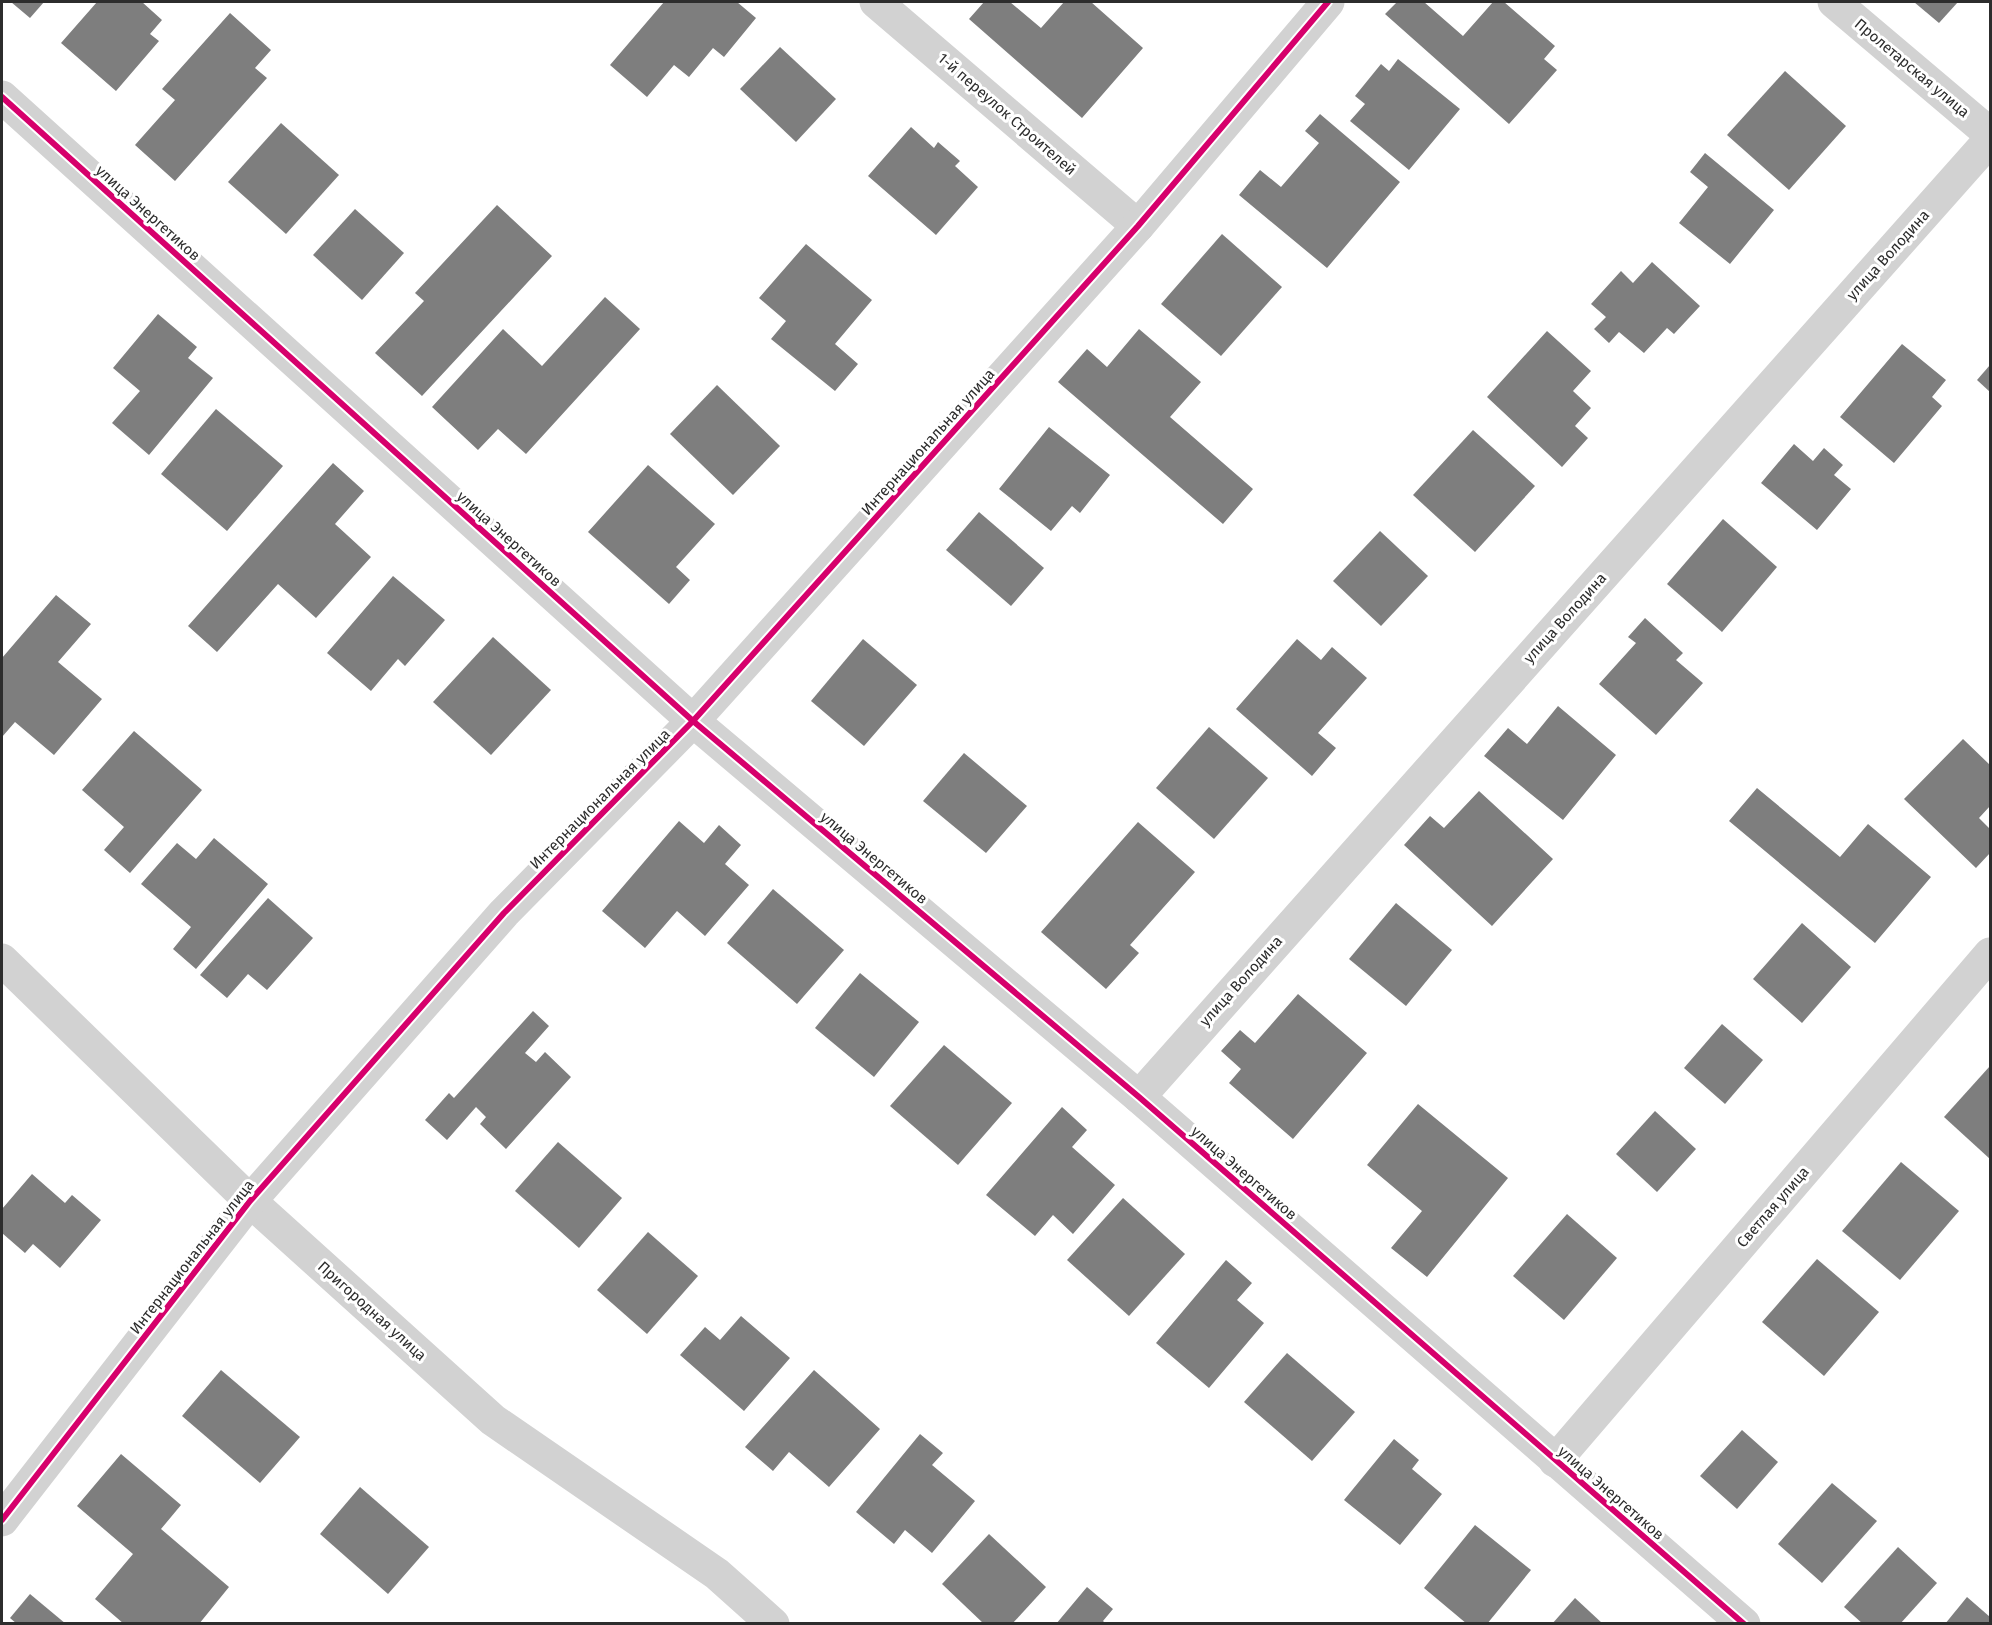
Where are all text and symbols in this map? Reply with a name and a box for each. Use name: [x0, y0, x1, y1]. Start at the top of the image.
street label: Пролетарская улица: [1851, 15, 1973, 121]
street label: 1-й переулок Строителей: [934, 49, 1080, 179]
street label: улица Энергетиков: [92, 161, 204, 265]
street label: улица Володина: [1843, 206, 1933, 304]
street label: Интернациональная улица: [857, 365, 999, 519]
street label: улица Энергетиков: [453, 487, 565, 591]
street label: улица Володина: [1520, 569, 1610, 667]
street label: Интернациональная улица: [526, 725, 674, 873]
street label: улица Энергетиков: [817, 808, 931, 908]
street label: улица Володина: [1196, 932, 1286, 1030]
street label: улица Энергетиков: [1187, 1122, 1301, 1224]
street label: Светлая улица: [1733, 1163, 1813, 1251]
street label: Интернациональная улица: [126, 1176, 258, 1338]
street label: Пригородная улица: [314, 1258, 430, 1364]
street label: улица Энергетиков: [1554, 1442, 1668, 1544]

